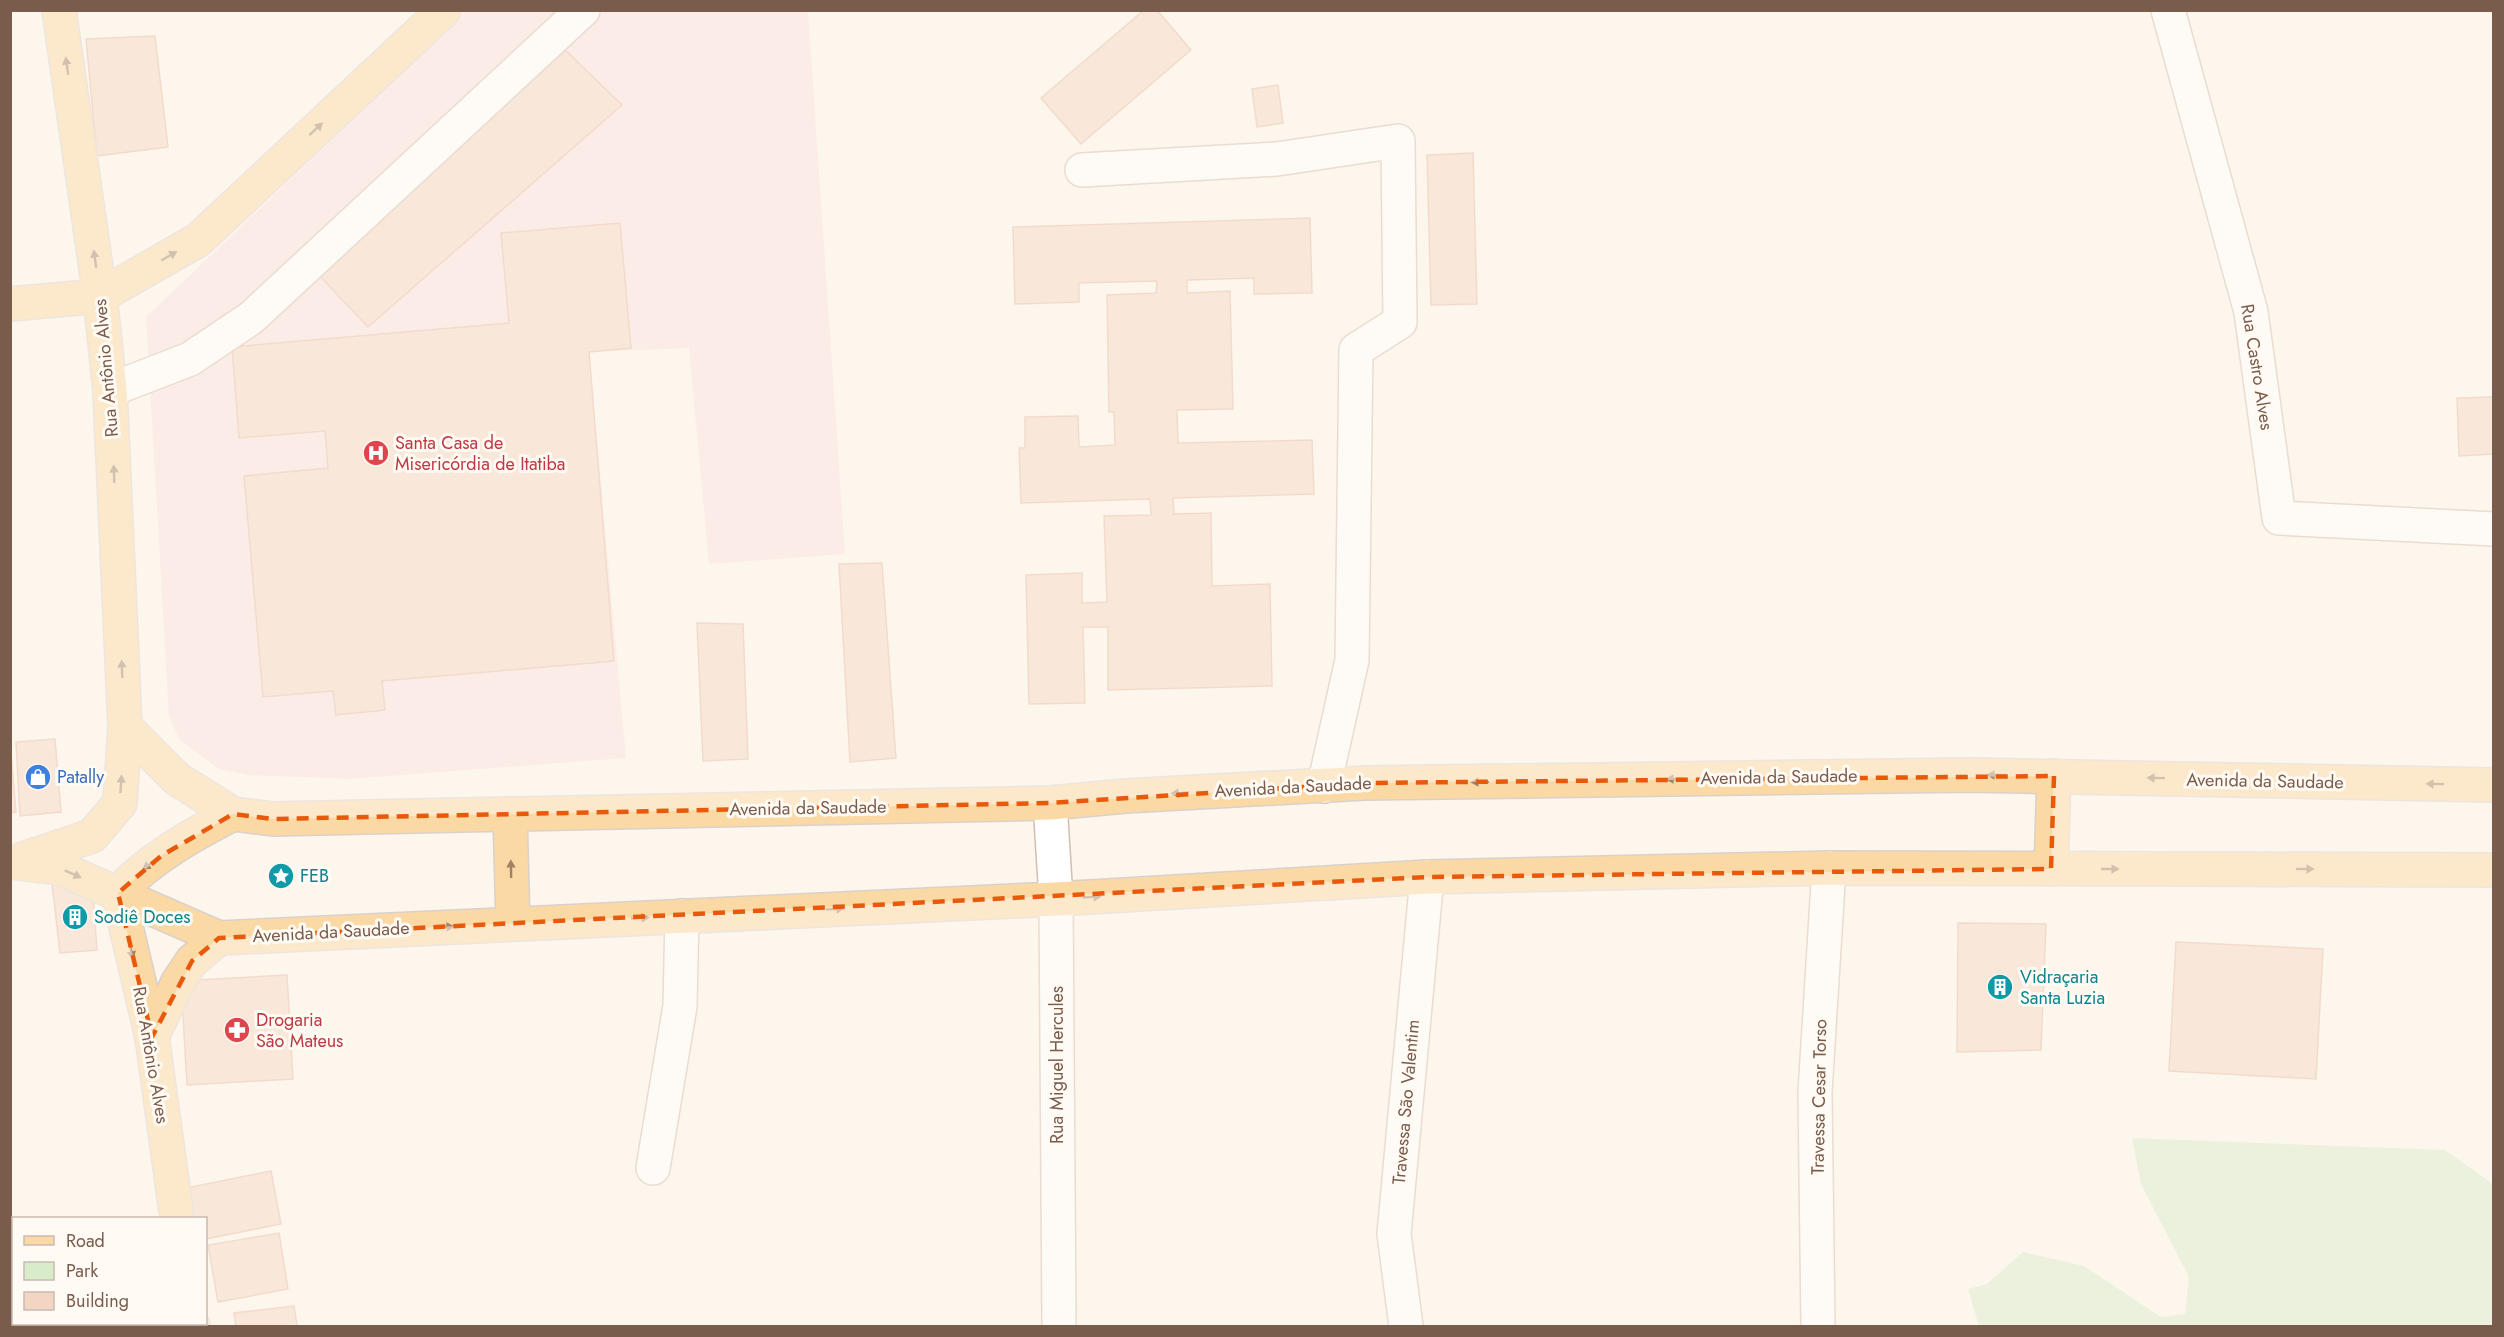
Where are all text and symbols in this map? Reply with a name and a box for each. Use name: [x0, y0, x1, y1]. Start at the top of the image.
one-way arrow: [63, 56, 72, 75]
one-way arrow: [309, 123, 323, 137]
one-way arrow: [91, 249, 100, 268]
one-way arrow: [161, 251, 177, 262]
street label: Rua Antônio Alves: [87, 298, 125, 438]
street label: Rua Castro Alves: [2234, 302, 2280, 432]
place label: Santa Casa de Misericórdia de Itatiba: [395, 430, 565, 477]
hospital icon: Santa Casa de Misericórdia de Itatiba: [361, 438, 391, 468]
one-way arrow: [109, 464, 119, 483]
one-way arrow: [118, 659, 127, 678]
shop icon: Patally: [23, 762, 53, 792]
street label: Avenida da Saudade: [1700, 763, 1858, 791]
place label: Patally: [57, 764, 104, 790]
street label: Avenida da Saudade: [2186, 767, 2344, 795]
street label: Avenida da Saudade: [1214, 770, 1372, 804]
one-way arrow: [1986, 770, 2005, 780]
one-way arrow: [116, 774, 126, 793]
one-way arrow: [1665, 774, 1684, 784]
one-way arrow: [2147, 774, 2166, 783]
one-way arrow: [1470, 777, 1489, 787]
one-way arrow: [2426, 779, 2445, 789]
one-way arrow: [1171, 788, 1190, 797]
street label: Avenida da Saudade: [729, 794, 887, 822]
one-way arrow: [143, 858, 159, 870]
one-way arrow: [507, 859, 516, 878]
place icon: FEB: [266, 861, 296, 891]
place label: FEB: [300, 863, 329, 889]
one-way arrow: [2100, 864, 2119, 874]
one-way arrow: [2295, 864, 2314, 874]
one-way arrow: [64, 869, 81, 878]
one-way arrow: [1083, 892, 1102, 901]
building icon: Sodiê Doces: [60, 902, 90, 932]
place label: Sodiê Doces: [94, 904, 191, 930]
one-way arrow: [825, 904, 844, 914]
one-way arrow: [630, 913, 649, 922]
street label: Avenida da Saudade: [252, 915, 410, 949]
one-way arrow: [436, 922, 455, 931]
one-way arrow: [127, 941, 137, 959]
place label: Vidraçaria Santa Luzia: [2020, 964, 2105, 1011]
building icon: Vidraçaria Santa Luzia: [1985, 972, 2015, 1002]
street label: Rua Antônio Alves: [126, 984, 176, 1126]
street label: Rua Miguel Hercules: [1044, 986, 1070, 1144]
place label: Drogaria São Mateus: [256, 1007, 343, 1054]
pharmacy icon: Drogaria São Mateus: [222, 1015, 252, 1045]
street label: Travessa São Valentim: [1386, 1018, 1426, 1186]
street label: Travessa Cesar Torso: [1805, 1019, 1833, 1175]
legend: [12, 1217, 207, 1325]
text: Road: [66, 1228, 105, 1254]
text: Park: [66, 1258, 98, 1284]
text: Building: [66, 1288, 129, 1314]

